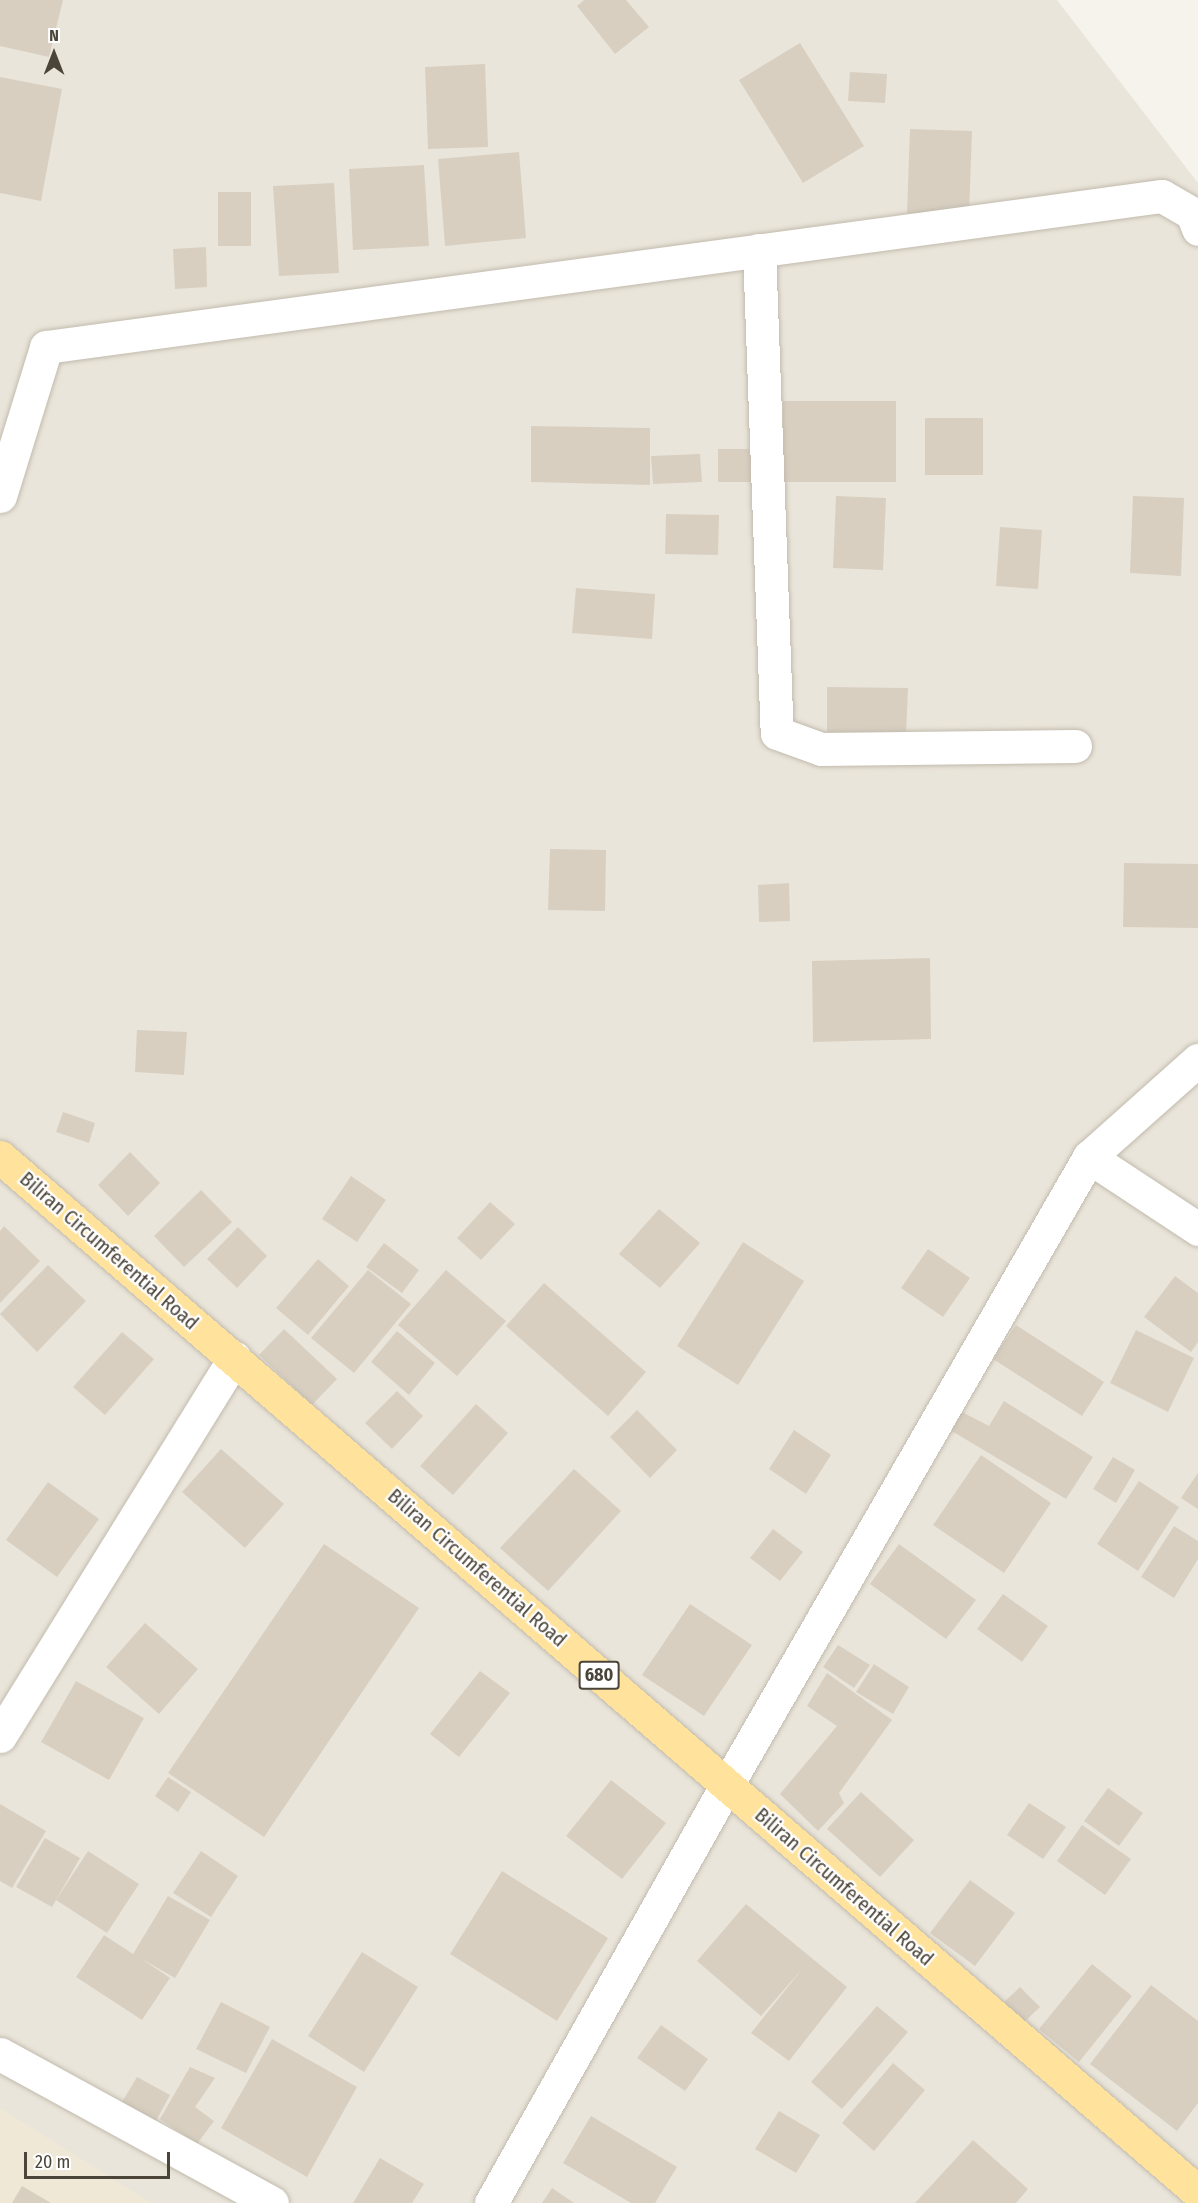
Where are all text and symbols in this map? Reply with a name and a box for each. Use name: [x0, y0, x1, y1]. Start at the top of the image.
north arrow: [24, 24, 84, 84]
text: N: [49, 26, 59, 45]
street label: Biliran Circumferential Road: [15, 1167, 203, 1335]
street label: Biliran Circumferential Road: [383, 1484, 571, 1652]
road number: 680: [578, 1660, 620, 1690]
street label: Biliran Circumferential Road: [750, 1803, 938, 1971]
scale bar: [27, 2140, 172, 2178]
text: 20 m: [35, 2151, 70, 2173]

